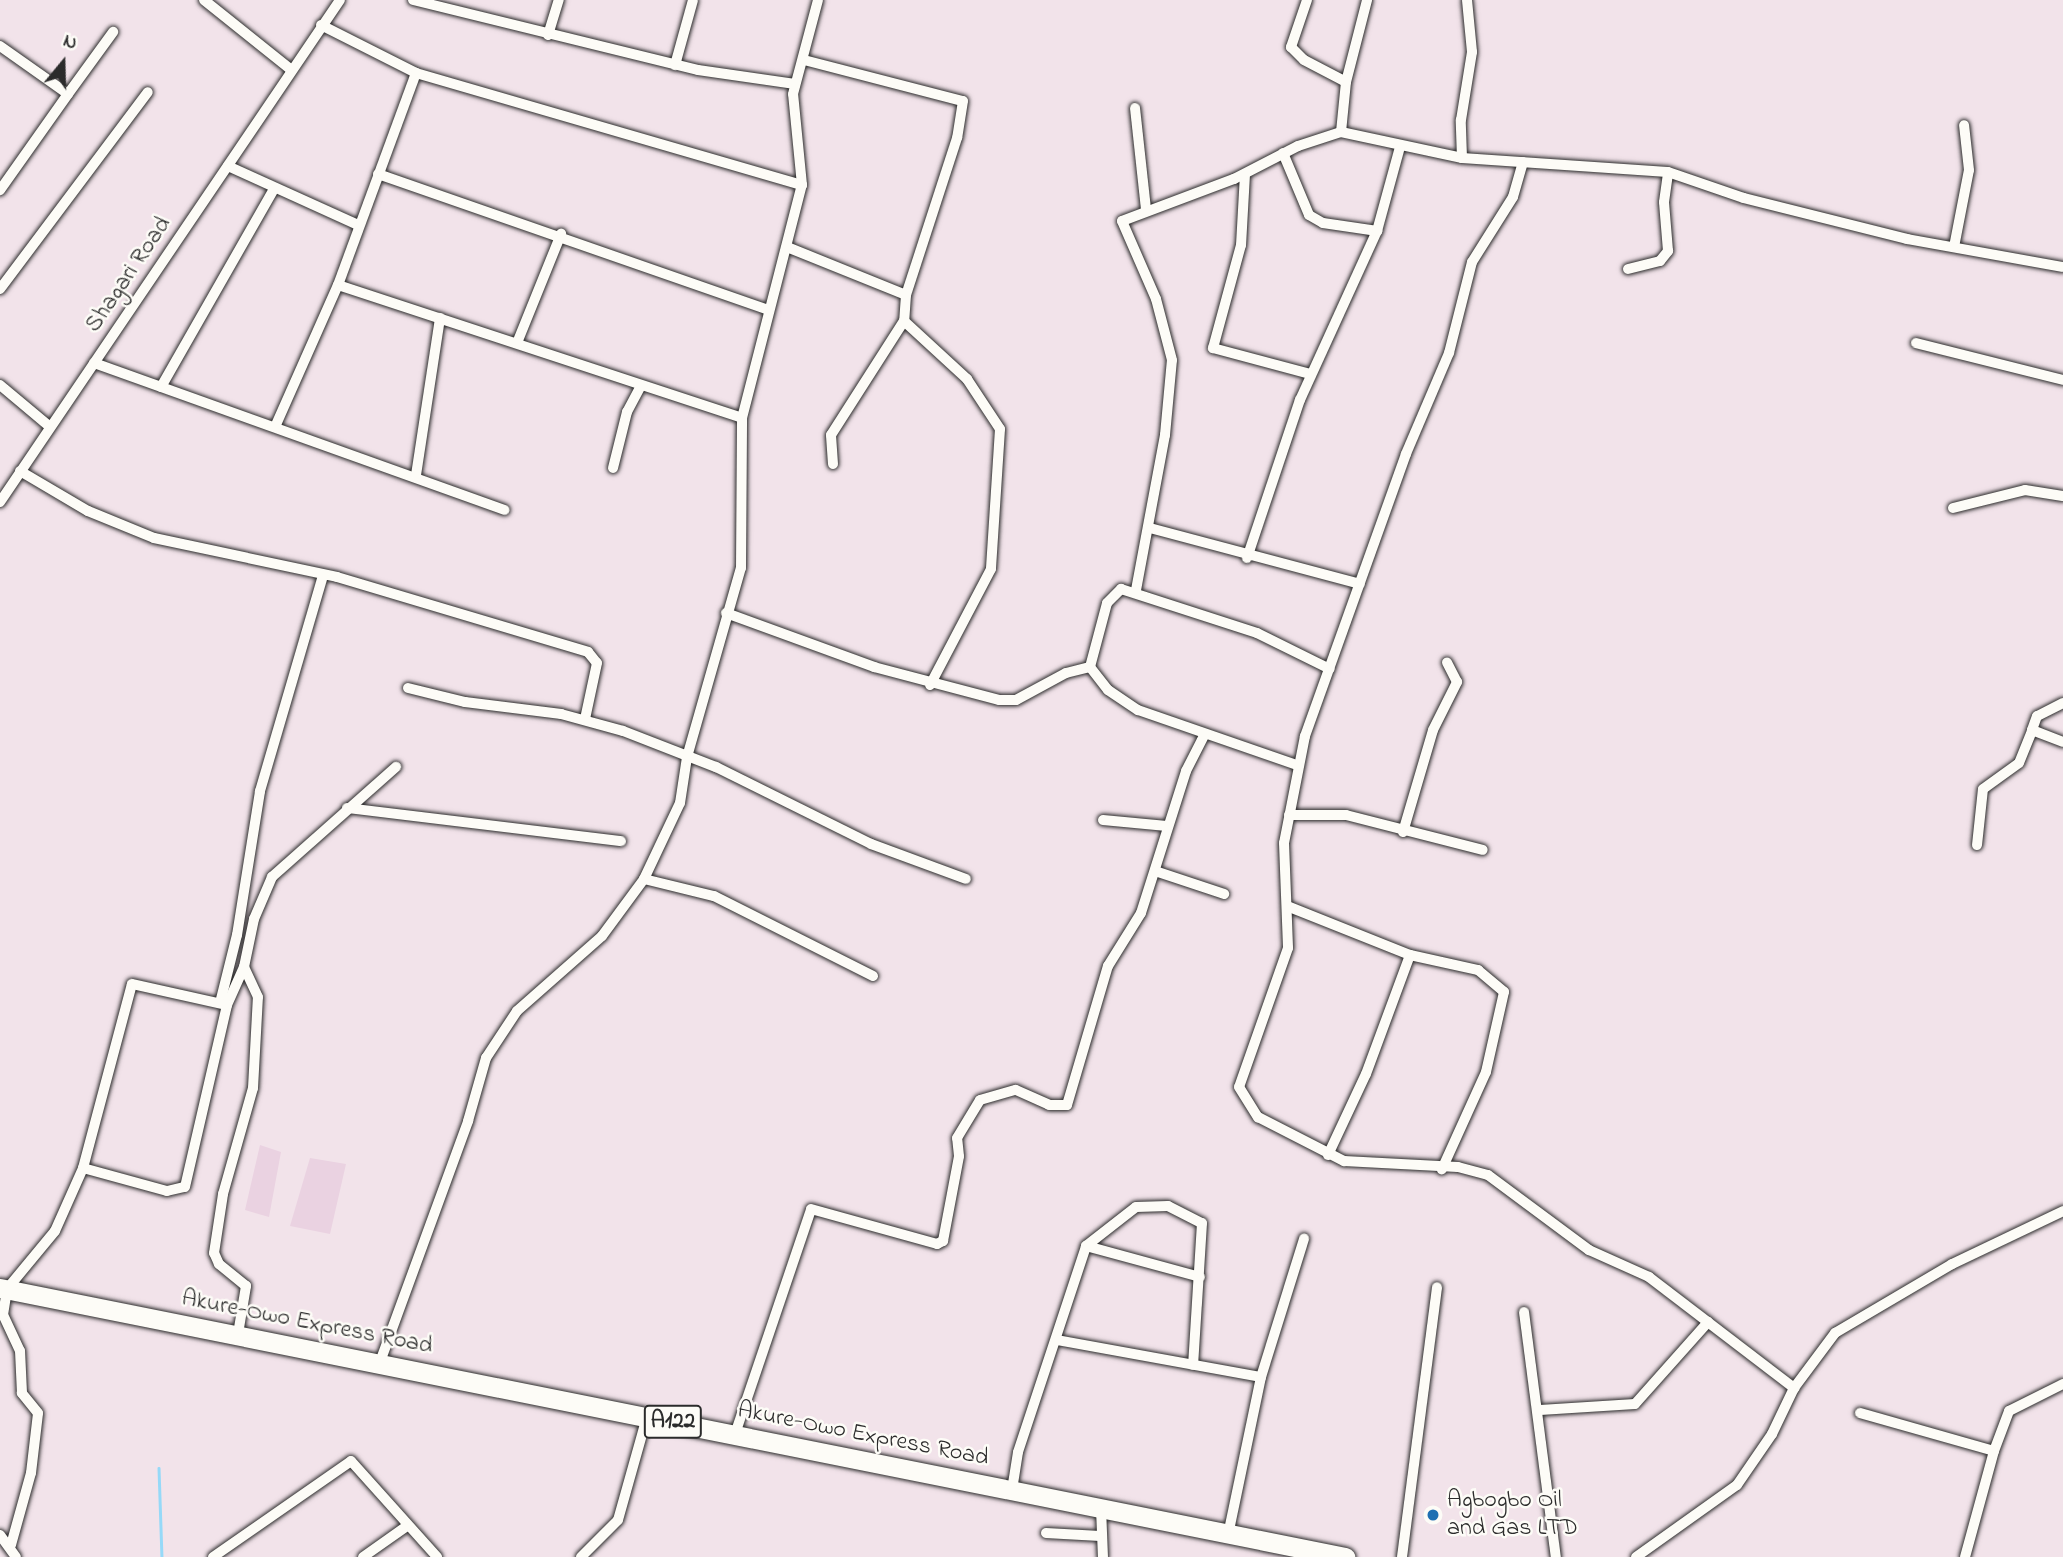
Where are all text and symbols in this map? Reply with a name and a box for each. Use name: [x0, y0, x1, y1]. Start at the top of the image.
north arrow: [28, 28, 98, 98]
text: N: [60, 28, 80, 58]
street label: Shagari Road: [80, 212, 178, 338]
street label: Akure-Owo Express Road: [179, 1285, 435, 1361]
street label: Akure-Owo Express Road: [735, 1397, 991, 1473]
road number: A122: [643, 1402, 703, 1442]
place label: Agbogbo Oil and Gas LTD: [1447, 1487, 1578, 1543]
marker: Agbogbo Oil and Gas LTD: [1425, 1507, 1441, 1523]

